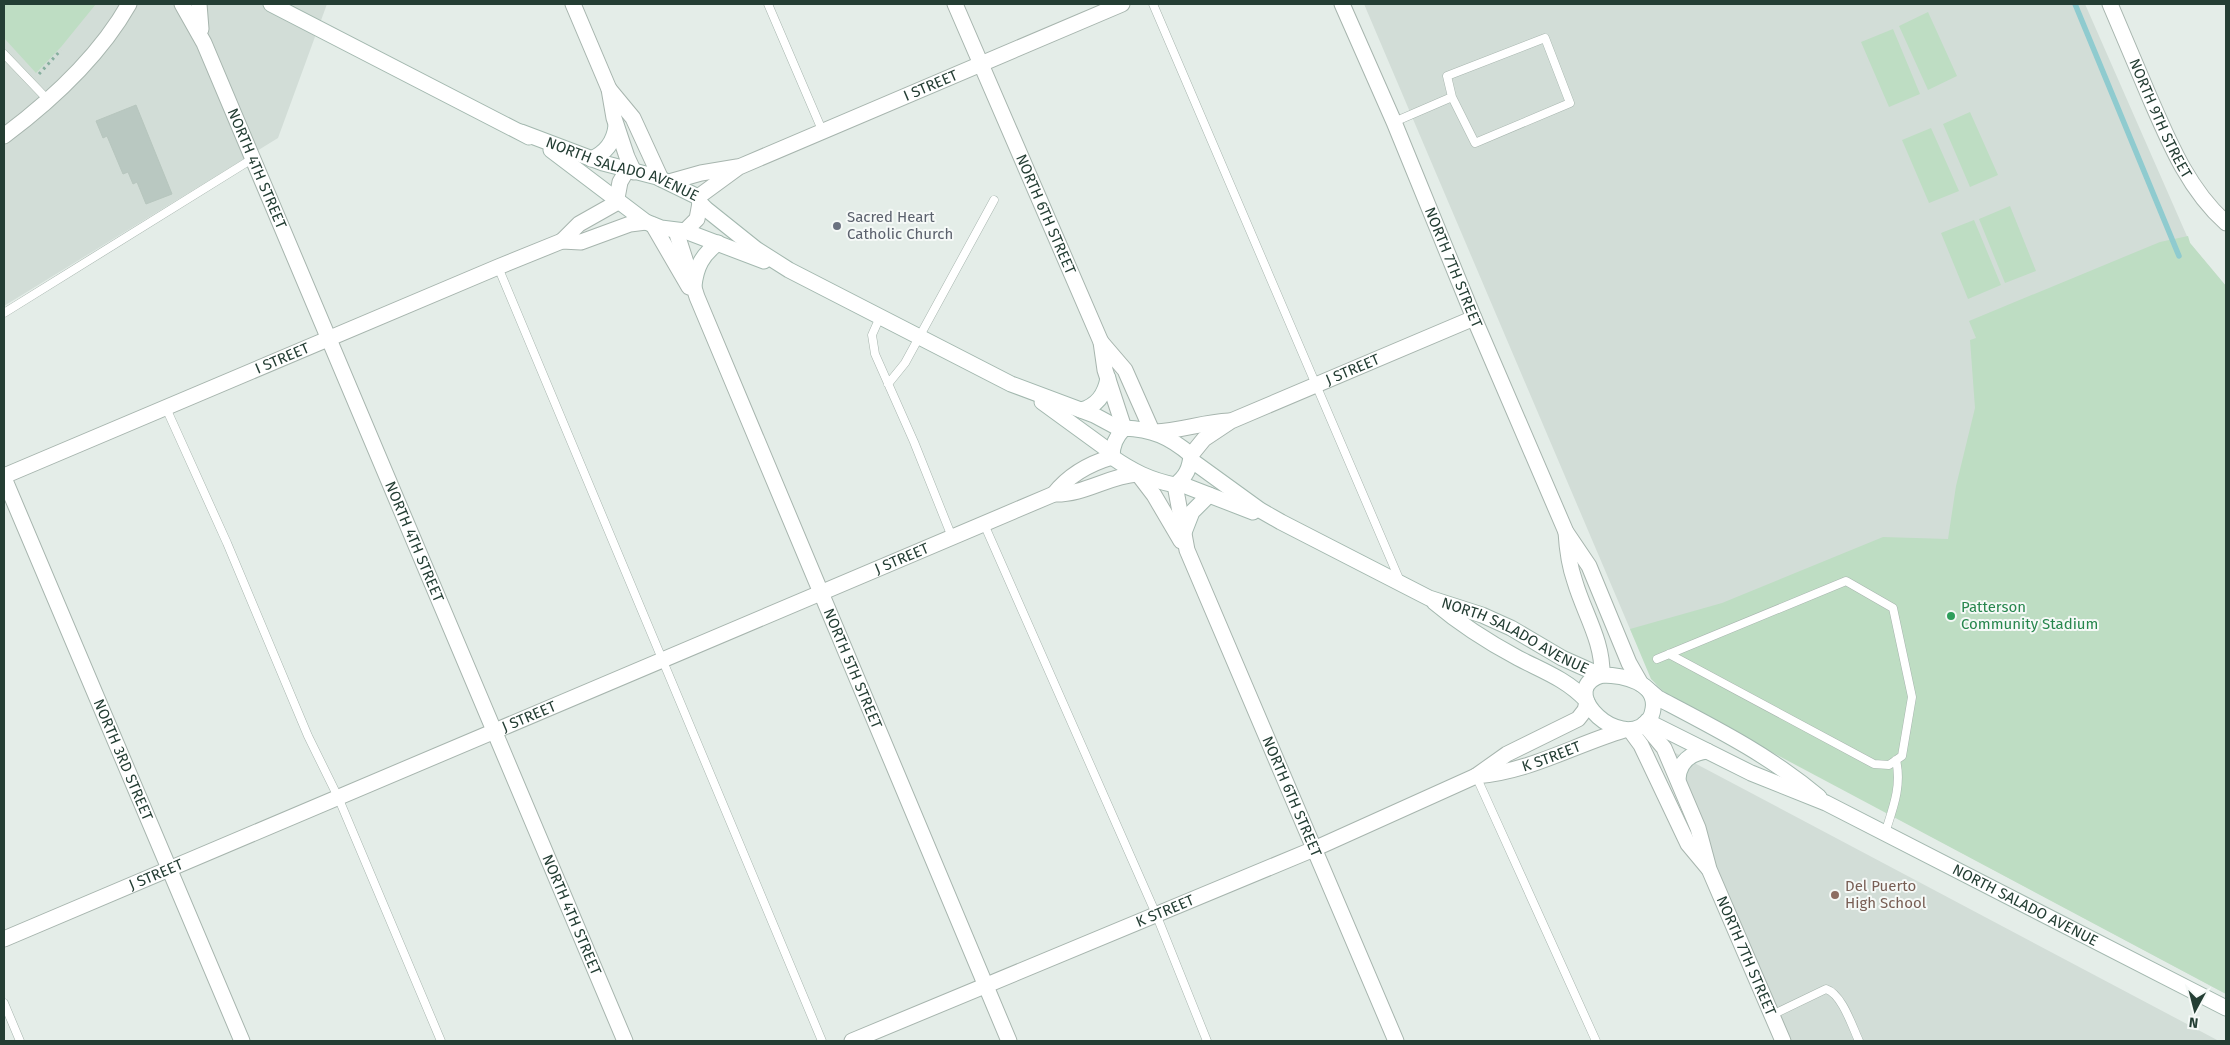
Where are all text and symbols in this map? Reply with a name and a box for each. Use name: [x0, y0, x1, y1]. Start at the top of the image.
street label: NORTH 9TH STREET: [2125, 56, 2196, 182]
street label: I STREET: [901, 66, 961, 105]
street label: NORTH 4TH STREET: [224, 106, 290, 232]
street label: NORTH SALADO AVENUE: [543, 133, 702, 205]
street label: NORTH 6TH STREET: [1012, 151, 1080, 277]
street label: NORTH 7TH STREET: [1421, 205, 1486, 331]
place label: Sacred Heart Catholic Church: [847, 208, 953, 243]
marker: Sacred Heart Catholic Church: [831, 220, 843, 232]
street label: I STREET: [252, 339, 312, 378]
street label: J STREET: [1323, 350, 1382, 389]
street label: NORTH 4TH STREET: [381, 479, 448, 605]
street label: J STREET: [872, 539, 932, 578]
street label: NORTH SALADO AVENUE: [1439, 594, 1591, 678]
place label: Patterson Community Stadium: [1961, 598, 2098, 633]
street label: NORTH 5TH STREET: [820, 606, 886, 731]
marker: Patterson Community Stadium: [1945, 610, 1957, 622]
street label: NORTH 3RD STREET: [90, 696, 157, 824]
street label: J STREET: [499, 697, 559, 736]
street label: NORTH 6TH STREET: [1258, 734, 1326, 860]
street label: K STREET: [1520, 737, 1583, 776]
street label: NORTH 4TH STREET: [538, 852, 605, 978]
street label: J STREET: [126, 855, 186, 894]
street label: NORTH SALADO AVENUE: [1949, 860, 2101, 950]
place label: Del Puerto High School: [1845, 877, 1927, 912]
marker: Del Puerto High School: [1829, 889, 1841, 901]
street label: K STREET: [1133, 891, 1197, 931]
street label: NORTH 7TH STREET: [1713, 893, 1780, 1019]
north arrow: [2170, 985, 2220, 1035]
text: N: [2188, 1013, 2199, 1031]

